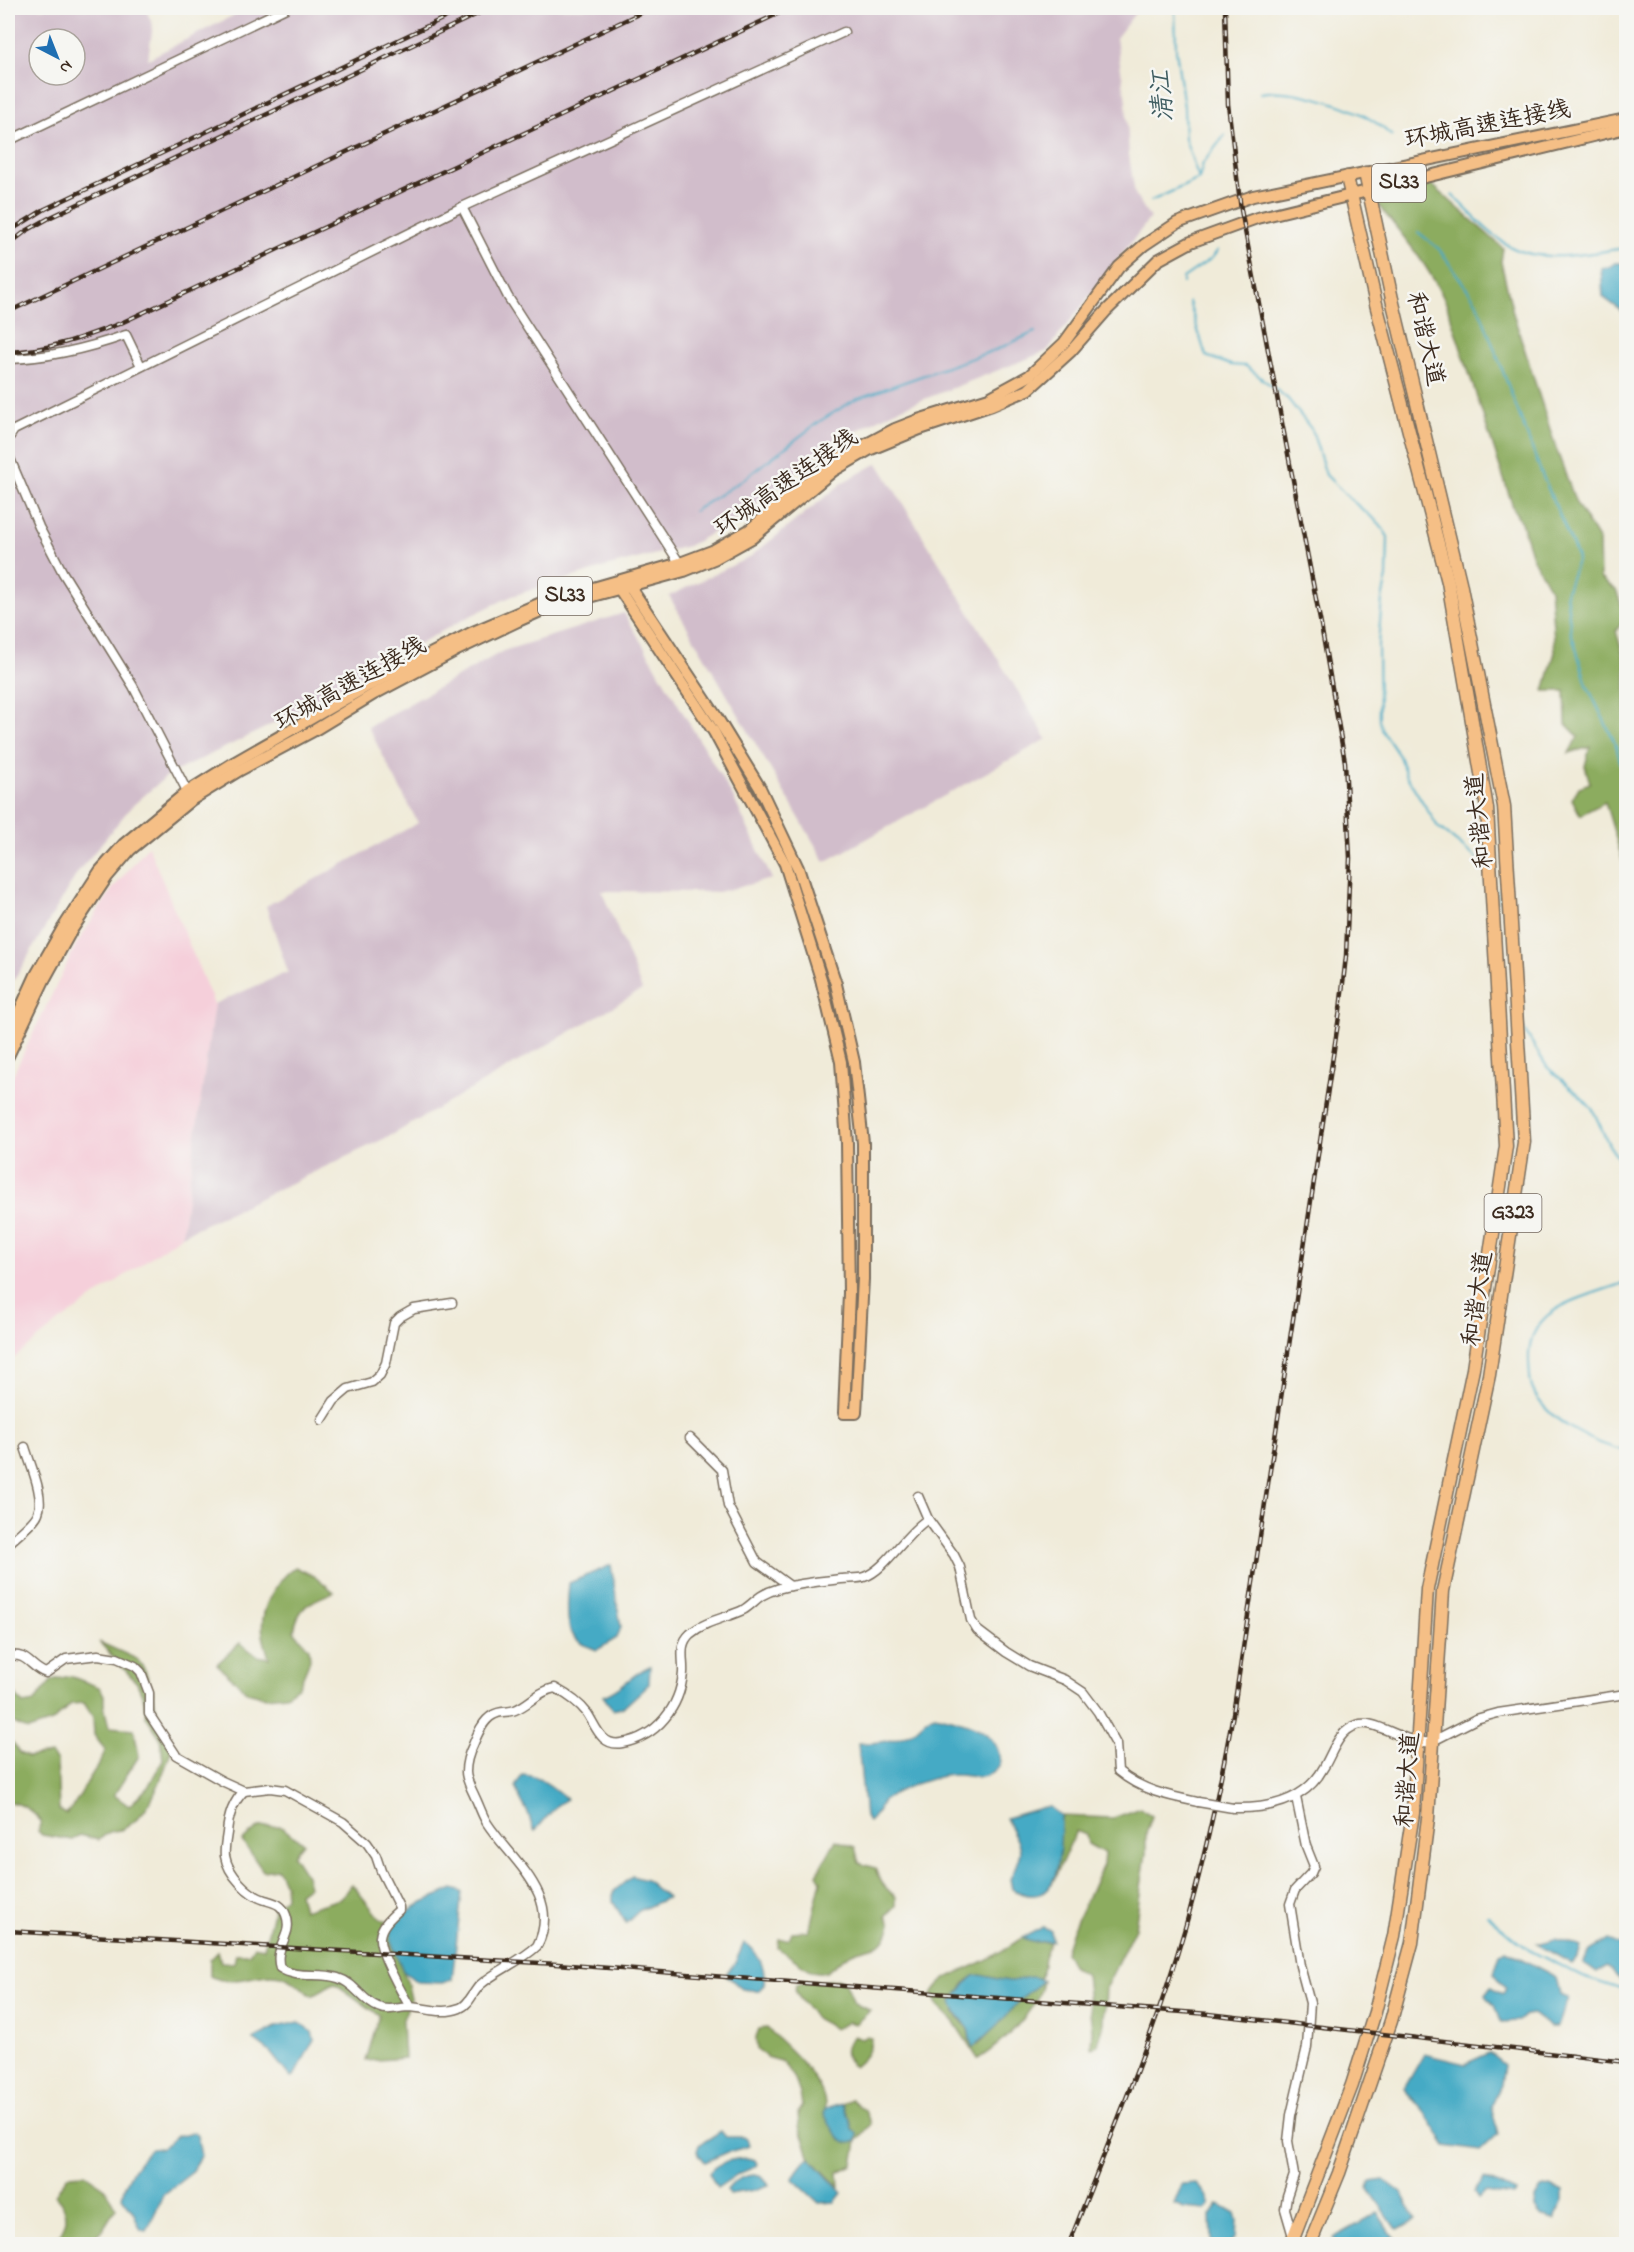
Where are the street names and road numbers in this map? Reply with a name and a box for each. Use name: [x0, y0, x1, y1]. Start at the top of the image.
street label: 环城高速连接线: [1402, 93, 1574, 159]
road number: SL33: [1372, 164, 1426, 202]
street label: 和谐大道: [1396, 288, 1452, 390]
street label: 环城高速连接线: [708, 421, 866, 547]
road number: SL33: [538, 577, 592, 615]
street label: 环城高速连接线: [269, 629, 433, 741]
street label: 和谐大道: [1459, 771, 1503, 871]
road number: G323: [1484, 1194, 1541, 1232]
street label: 和谐大道: [1455, 1249, 1503, 1349]
street label: 和谐大道: [1388, 1731, 1430, 1829]

